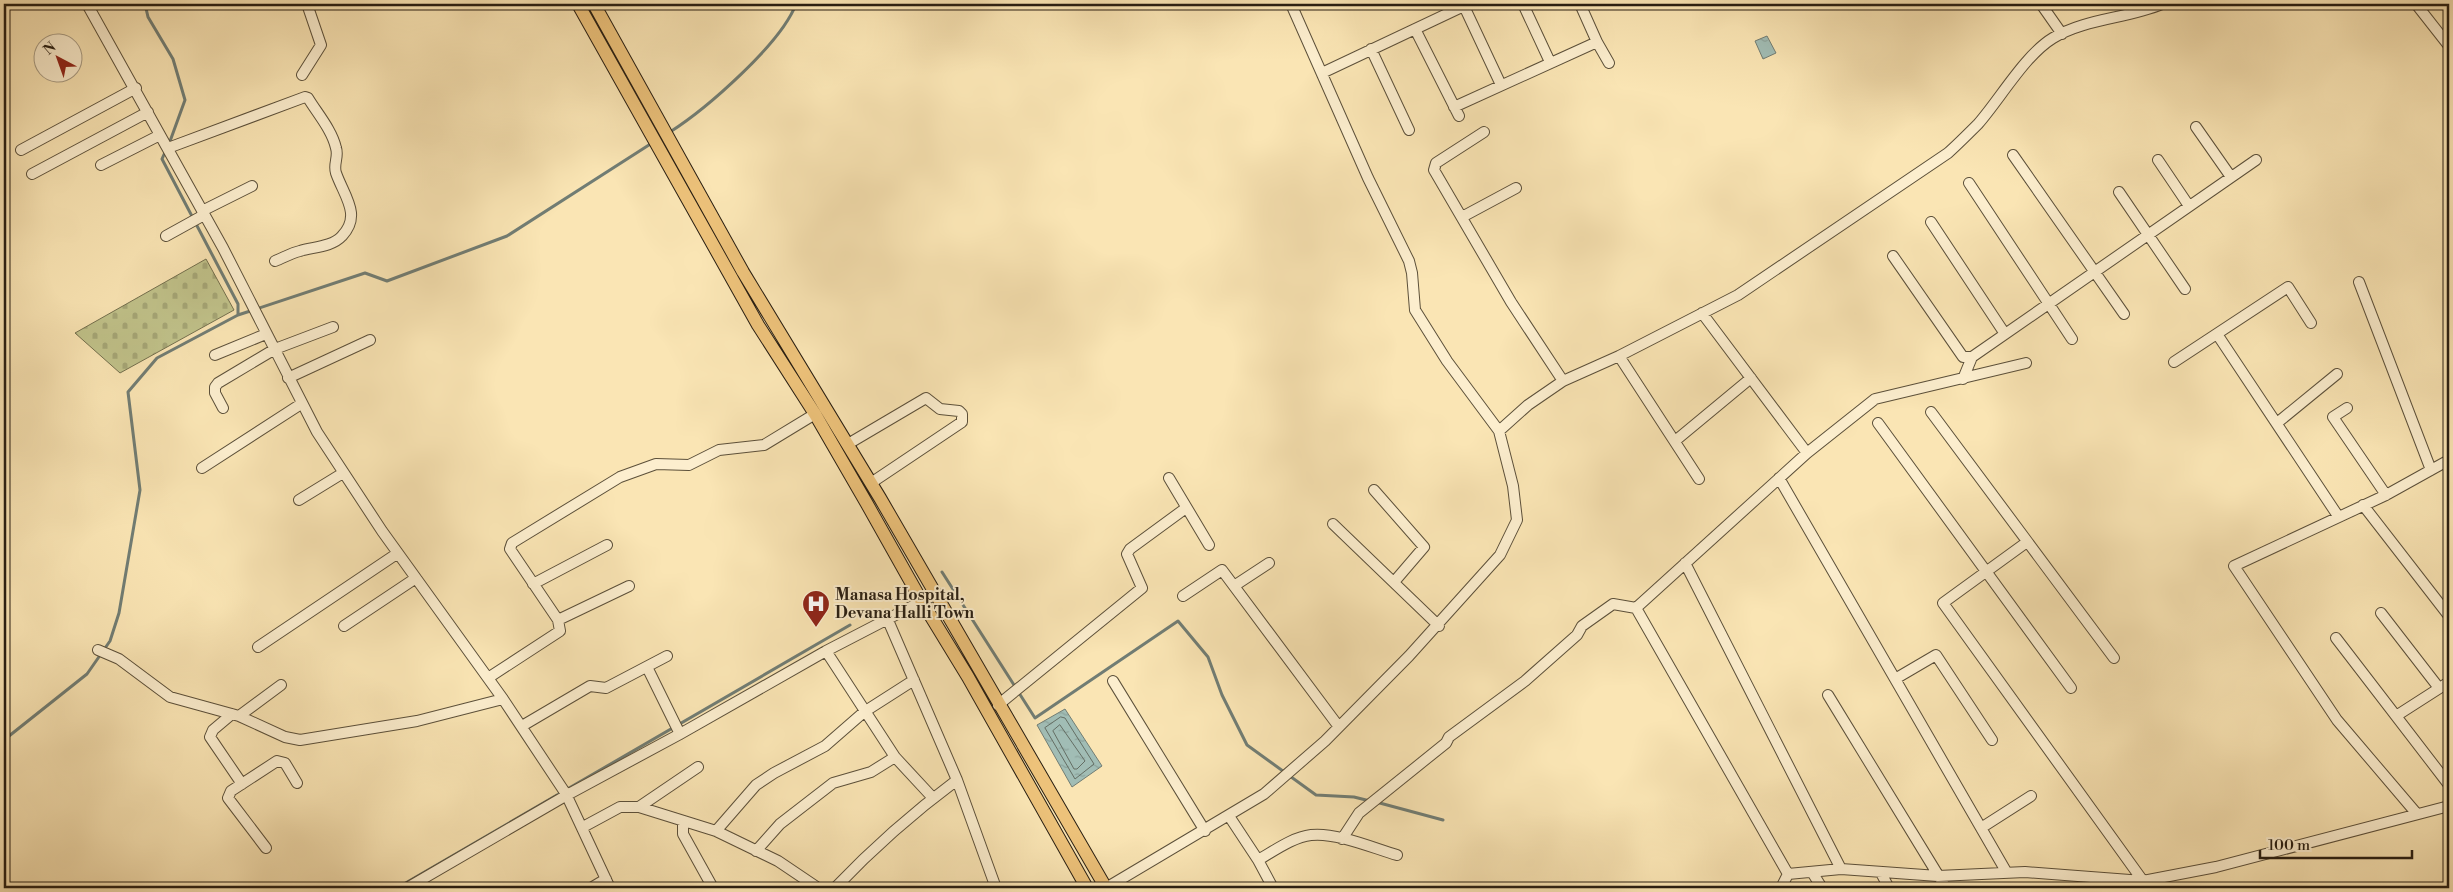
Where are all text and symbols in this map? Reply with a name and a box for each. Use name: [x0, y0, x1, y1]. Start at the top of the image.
north arrow: [32, 32, 82, 82]
text: N: [40, 39, 60, 59]
place label: Manasa Hospital, Devana Halli Town: [835, 585, 974, 623]
hospital icon: Manasa Hospital, Devana Halli Town: [801, 589, 831, 628]
scale bar: [2260, 827, 2413, 859]
text: 100 m: [2268, 836, 2310, 855]

